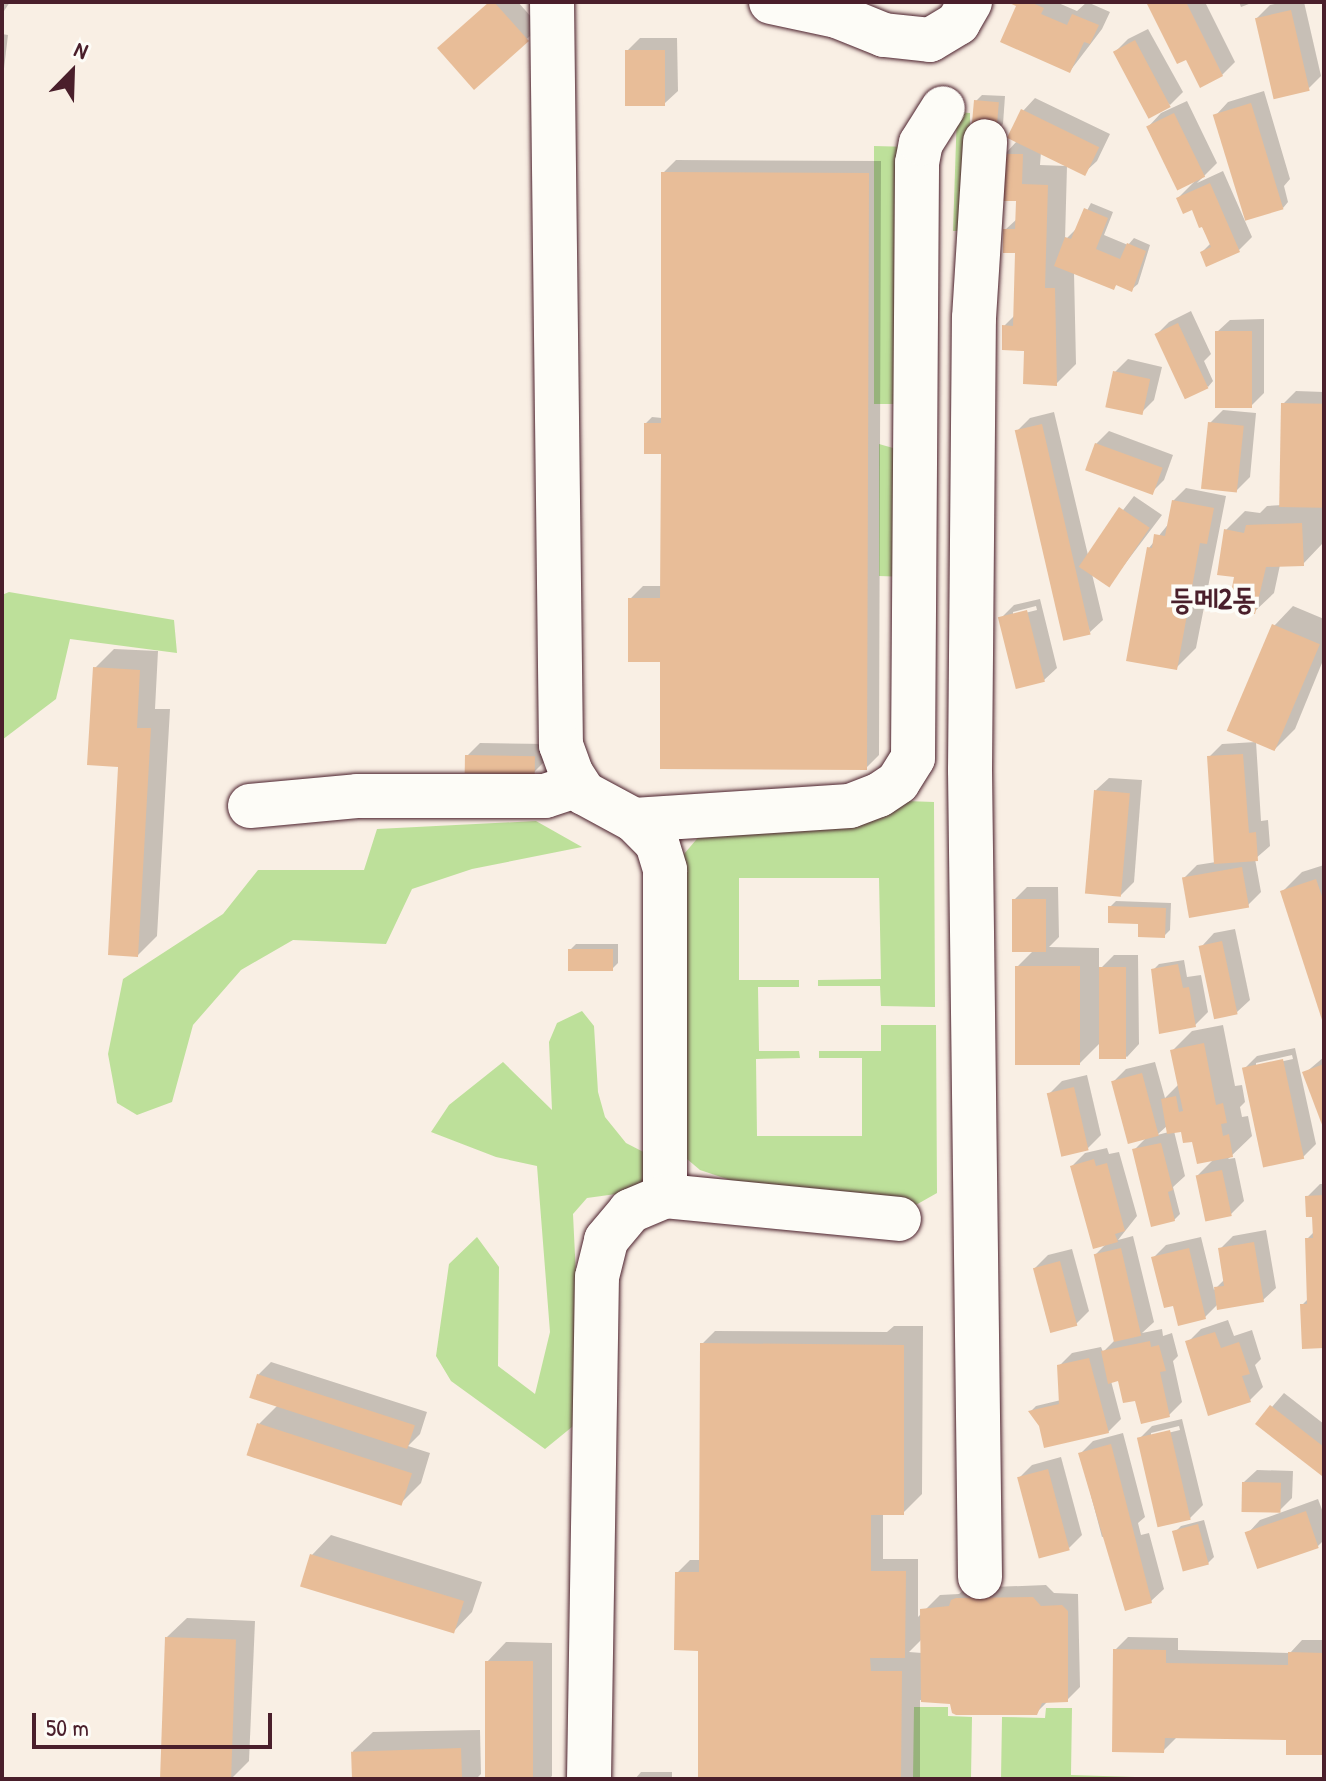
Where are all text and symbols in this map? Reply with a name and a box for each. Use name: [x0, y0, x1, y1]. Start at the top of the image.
north arrow: [32, 32, 112, 112]
text: N: [70, 34, 93, 66]
district label: 등메2동: [1170, 580, 1256, 616]
scale bar: [36, 1697, 276, 1747]
text: 50 m: [46, 1711, 89, 1743]

